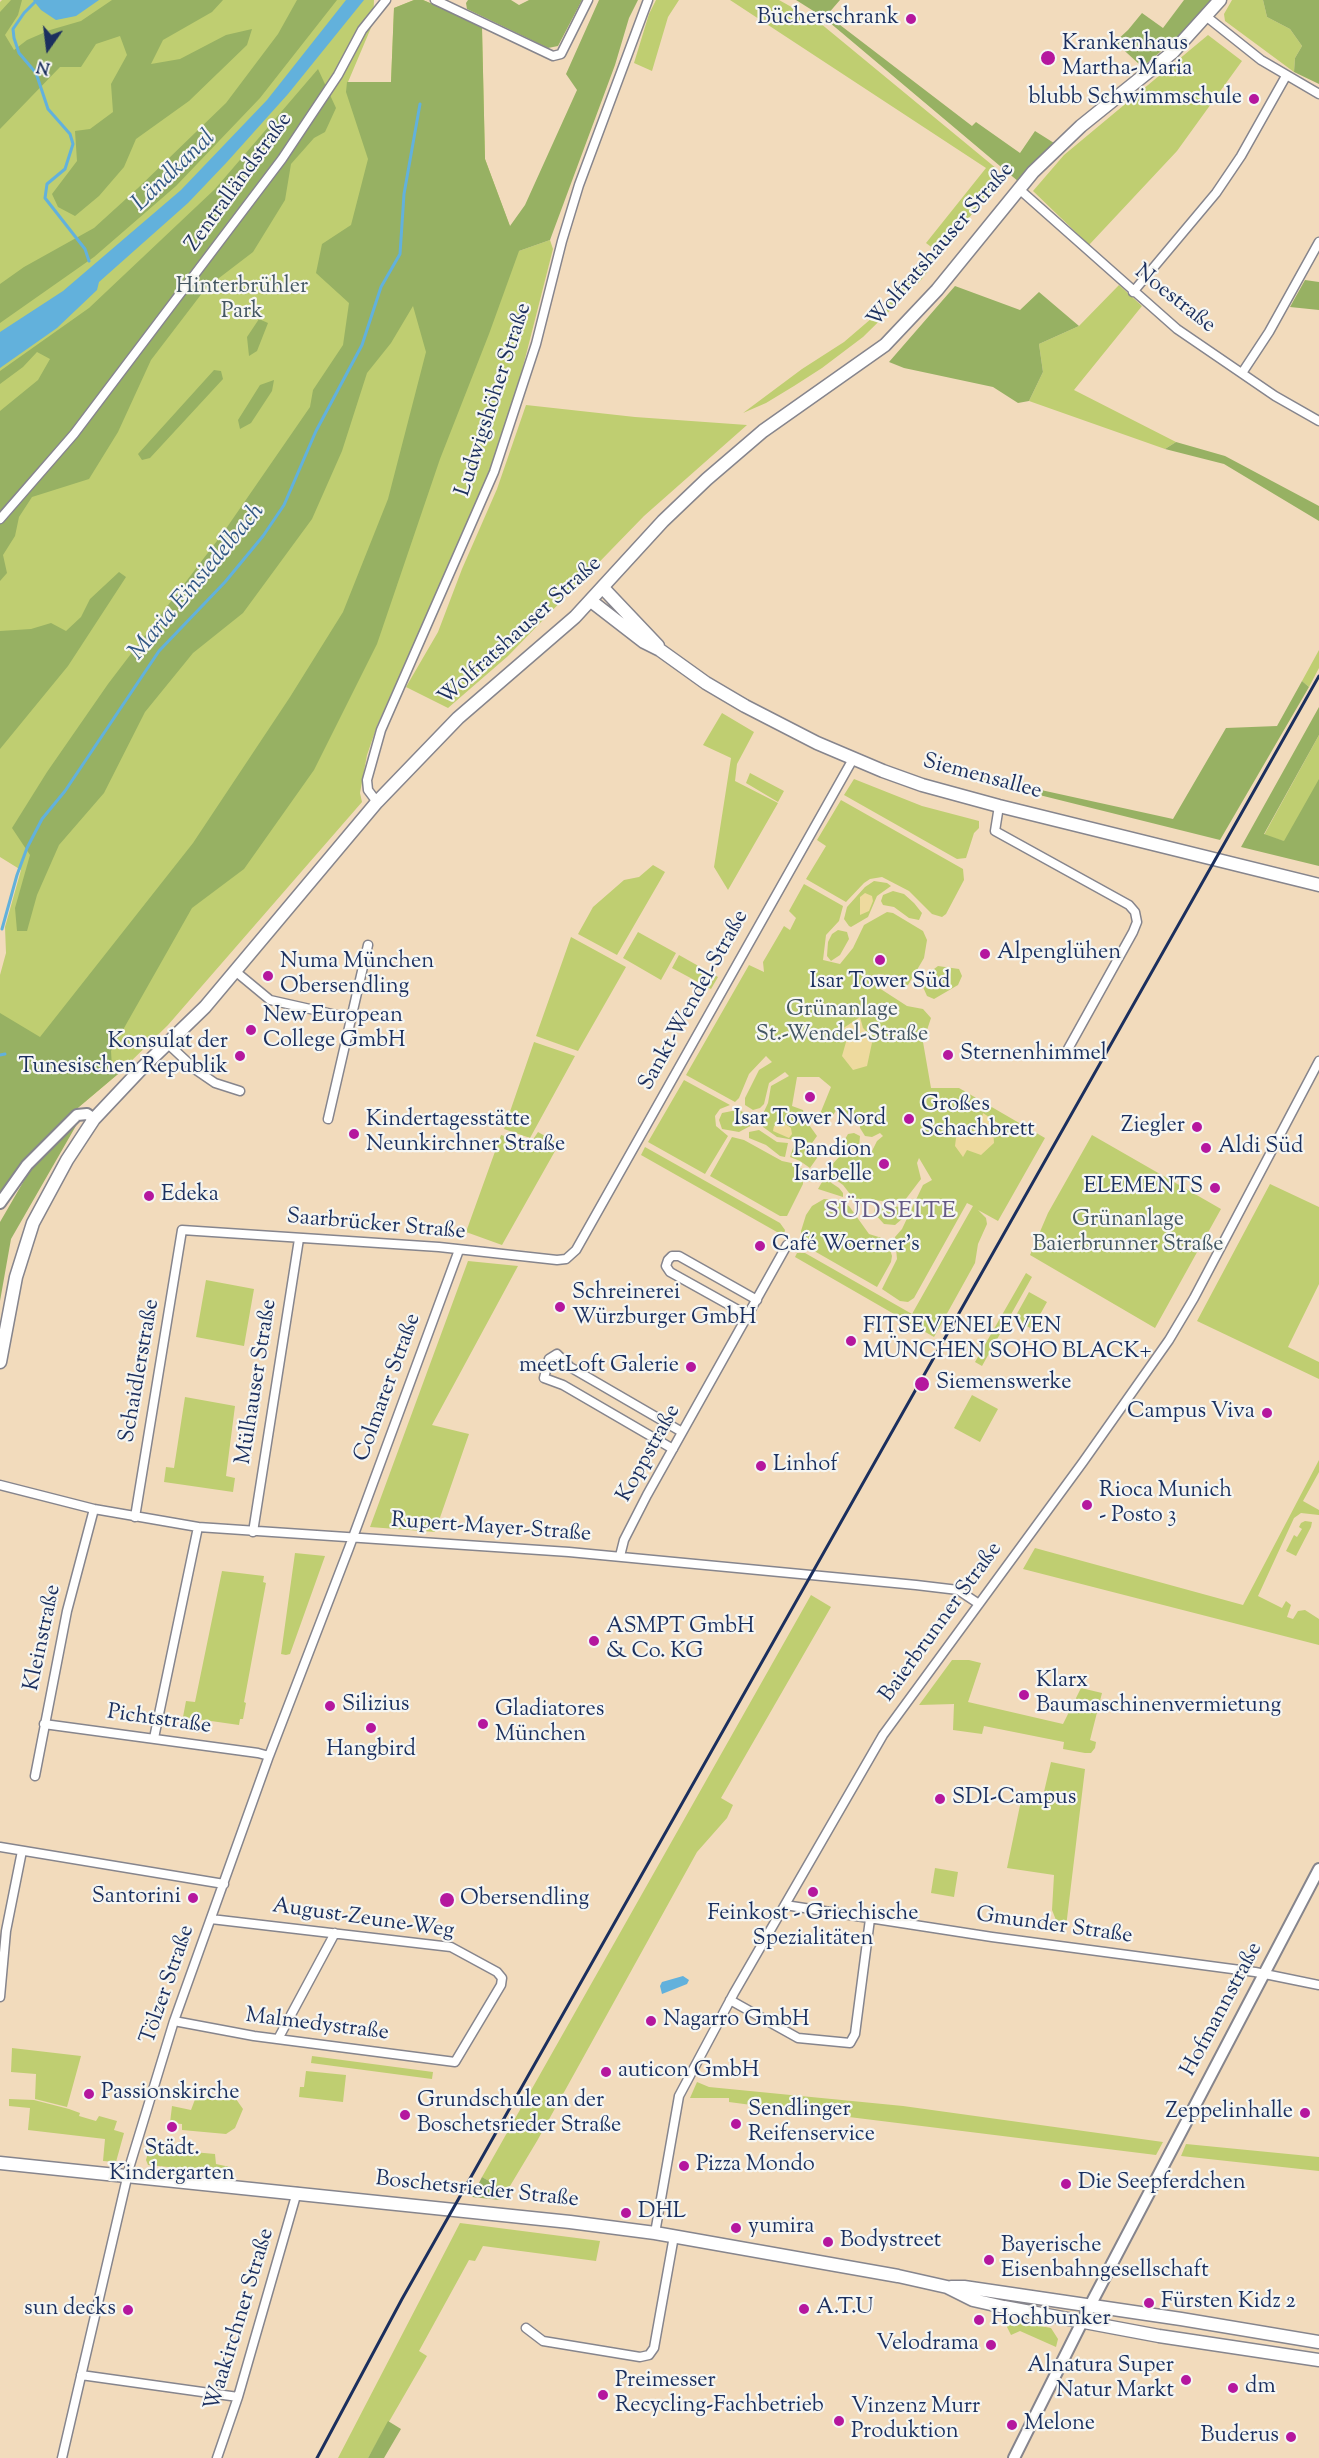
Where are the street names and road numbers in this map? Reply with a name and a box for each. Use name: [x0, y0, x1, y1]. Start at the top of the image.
street label: Zentralländstraße: [181, 108, 299, 258]
street label: Wolfratshauser Straße: [863, 158, 1021, 334]
street label: Noestraße: [1128, 260, 1220, 340]
street label: Ludwigshöher Straße: [451, 300, 539, 500]
street label: Wolfratshauser Straße: [434, 552, 608, 712]
street label: Siemensallee: [920, 749, 1044, 807]
street label: Sankt-Wendel-Straße: [634, 906, 756, 1096]
street label: Saarbrücker Straße: [285, 1205, 467, 1247]
street label: Schaidlerstraße: [115, 1297, 167, 1445]
street label: Mülhauser Straße: [232, 1298, 284, 1466]
street label: Colmarer Straße: [350, 1310, 428, 1466]
street label: Koppstraße: [612, 1401, 688, 1507]
street label: Rupert-Mayer-Straße: [390, 1509, 592, 1549]
street label: Baierbrunner Straße: [875, 1538, 1009, 1708]
street label: Kleinstraße: [20, 1583, 68, 1693]
street label: Pichtstraße: [105, 1701, 213, 1741]
street label: August-Zeune-Weg: [270, 1894, 456, 1946]
street label: Gmunder Straße: [974, 1903, 1134, 1951]
street label: Tölzer Straße: [136, 1922, 202, 2048]
street label: Hofmannstraße: [1177, 1939, 1269, 2081]
street label: Malmedystraße: [244, 2004, 390, 2048]
street label: Boschetsrieder Straße: [374, 2167, 580, 2215]
street label: Waakirchner Straße: [201, 2226, 281, 2414]

